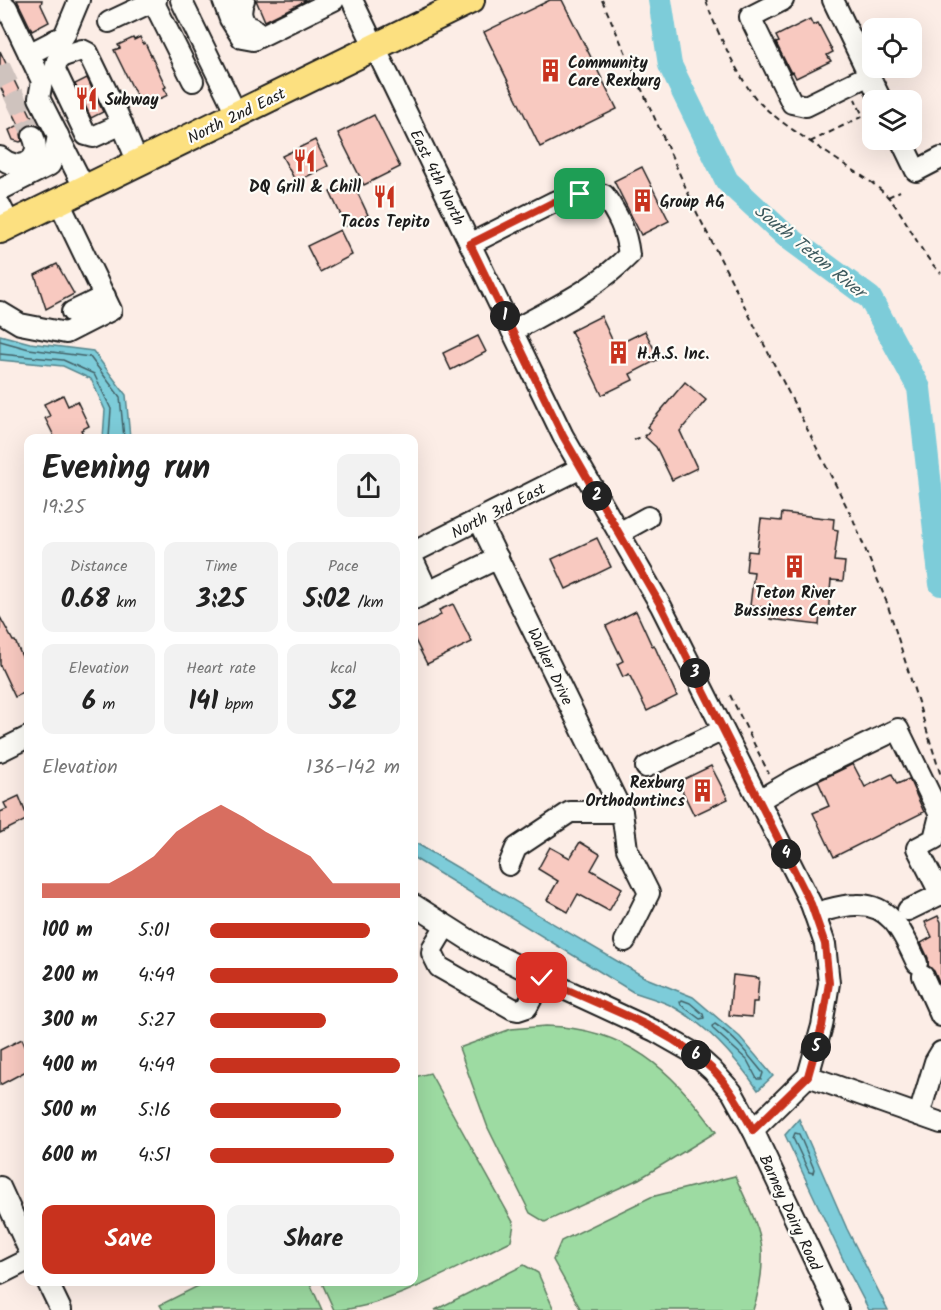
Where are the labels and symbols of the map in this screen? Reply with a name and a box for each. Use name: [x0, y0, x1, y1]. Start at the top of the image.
place label: Community Care Rexburg: [568, 51, 661, 94]
building icon: Community Care Rexburg: [537, 58, 563, 84]
street label: North 2nd East: [183, 81, 291, 151]
restaurant icon: Subway: [74, 86, 100, 112]
place label: Subway: [105, 88, 159, 113]
street label: East 4th North: [403, 125, 471, 230]
restaurant icon: DQ Grill & Chill: [292, 148, 318, 174]
pin: [554, 168, 605, 219]
place label: DQ Grill & Chill: [249, 175, 362, 200]
restaurant icon: Tacos Tepito: [372, 183, 398, 209]
building icon: Group AG: [629, 188, 655, 214]
place label: Group AG: [660, 190, 725, 215]
water label: South Teton River: [747, 198, 874, 309]
place label: Tacos Tepito: [340, 210, 430, 235]
pin: 1: [490, 301, 520, 331]
building icon: H.A.S. Inc.: [606, 340, 632, 366]
place label: H.A.S. Inc.: [637, 342, 709, 367]
street label: North 3rd East: [447, 476, 551, 546]
pin: 2: [582, 481, 612, 511]
building icon: Teton River Bussiness Center: [782, 554, 808, 580]
place label: Teton River Bussiness Center: [734, 581, 857, 624]
street label: Walker Drive: [520, 624, 579, 710]
pin: 3: [680, 658, 710, 688]
place label: Rexburg Orthodontincs: [585, 771, 686, 814]
building icon: Rexburg Orthodontincs: [690, 778, 716, 804]
pin: 4: [771, 839, 801, 869]
pin: [516, 952, 567, 1003]
pin: 5: [801, 1032, 831, 1062]
pin: 6: [681, 1040, 711, 1070]
street label: Barney Dairy Road: [752, 1150, 828, 1276]

